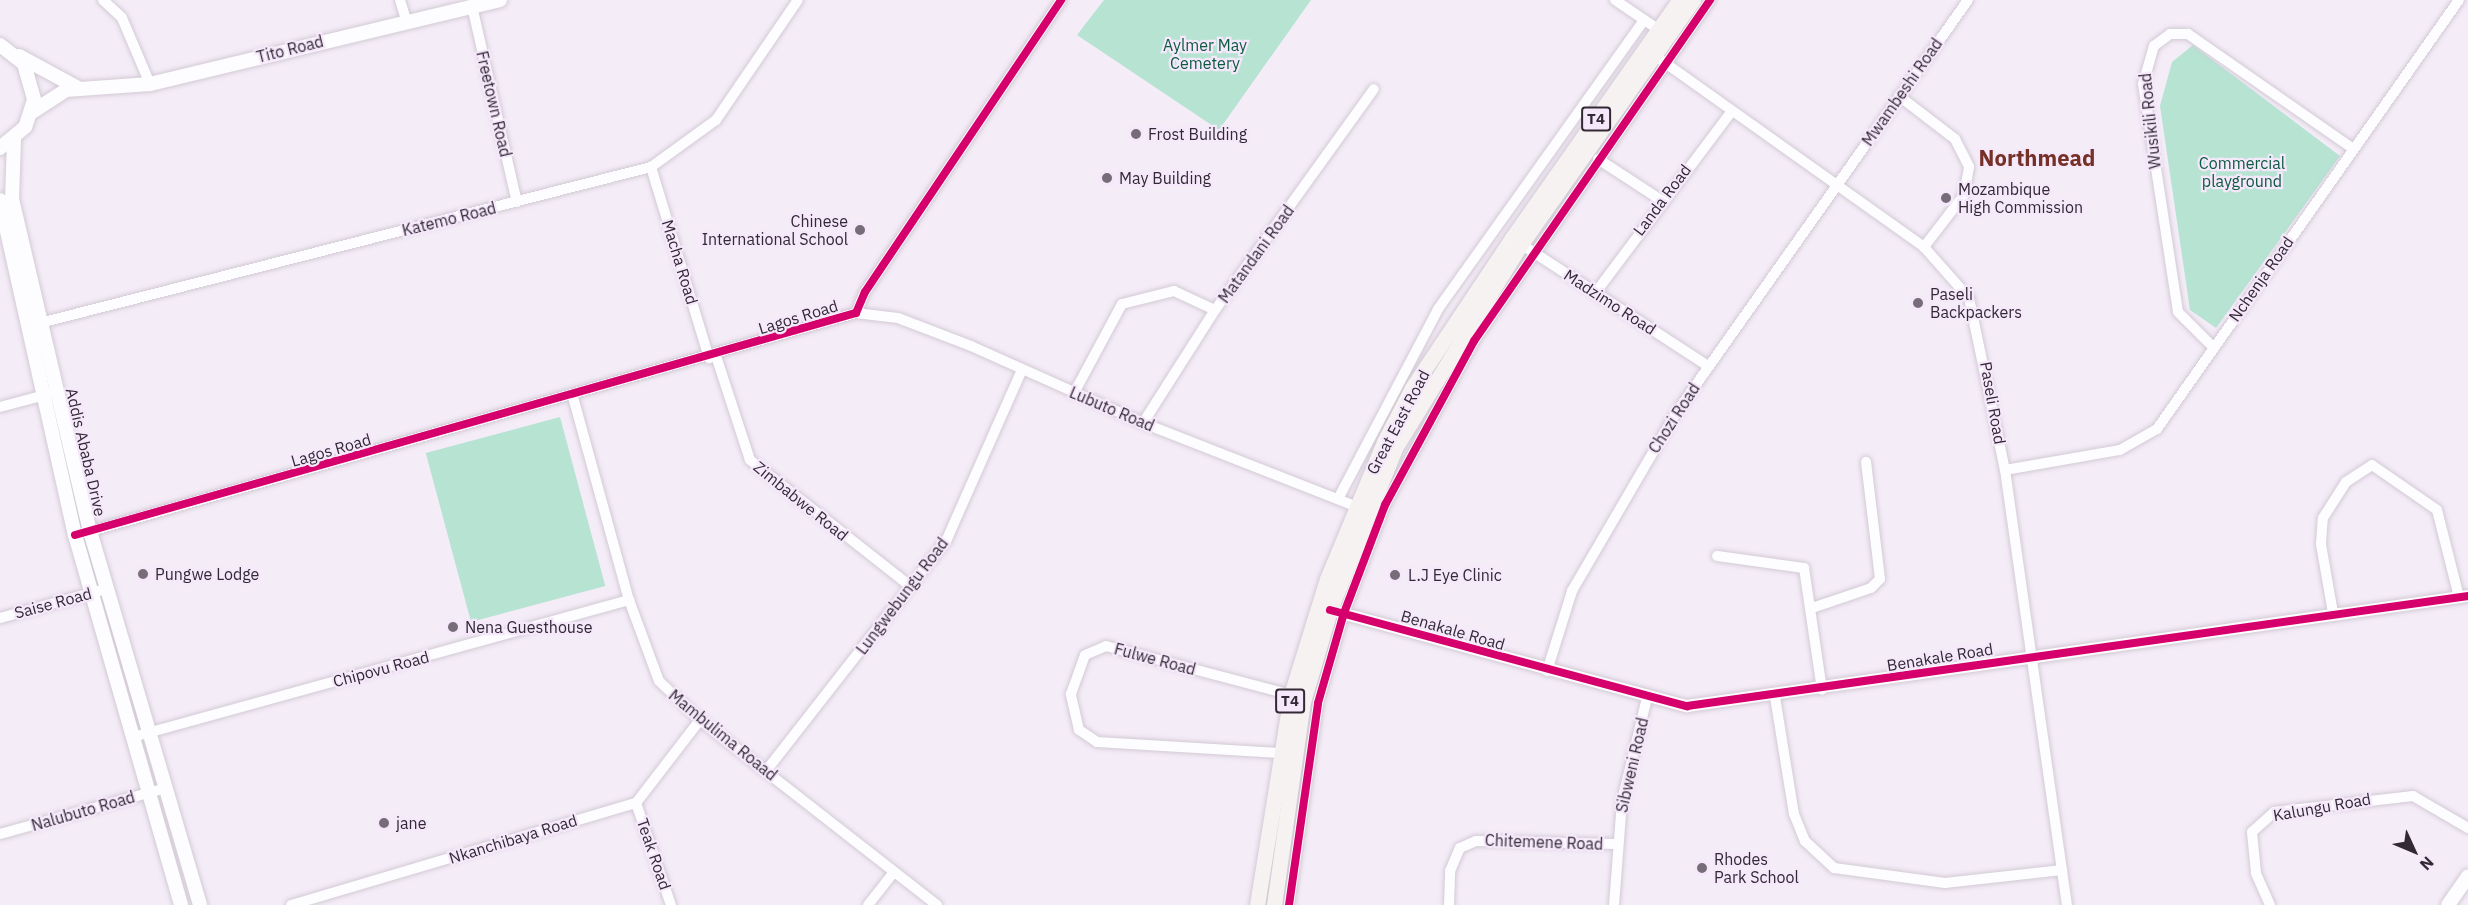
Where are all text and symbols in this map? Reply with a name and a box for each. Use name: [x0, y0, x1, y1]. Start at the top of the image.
street label: Tito Road: [255, 31, 325, 67]
street label: Mwambeshi Road: [1858, 34, 1946, 150]
park label: Aylmer May Cemetery: [1163, 35, 1247, 73]
street label: Freetown Road: [472, 49, 516, 159]
street label: Wusikili Road: [2135, 72, 2165, 170]
road number: T4: [1581, 107, 1611, 131]
place label: Frost Building: [1148, 124, 1247, 144]
marker: Frost Building: [1129, 127, 1143, 141]
district label: Northmead: [1979, 145, 2095, 171]
park label: Commercial playground: [2199, 153, 2285, 191]
street label: Landa Road: [1629, 161, 1695, 239]
place label: May Building: [1119, 168, 1211, 188]
marker: May Building: [1100, 171, 1114, 185]
place label: Mozambique High Commission: [1958, 179, 2083, 217]
marker: Mozambique High Commission: [1939, 191, 1953, 205]
street label: Katemo Road: [400, 198, 498, 240]
street label: Matandani Road: [1214, 201, 1298, 307]
place label: Chinese International School: [702, 211, 848, 249]
street label: Macha Road: [658, 217, 702, 307]
marker: Chinese International School: [853, 223, 867, 237]
street label: Nchenja Road: [2225, 233, 2297, 325]
street label: Madzimo Road: [1560, 265, 1660, 339]
place label: Paseli Backpackers: [1930, 284, 2022, 322]
street label: Lagos Road: [756, 296, 840, 338]
marker: Paseli Backpackers: [1911, 296, 1925, 310]
street label: Paseli Road: [1976, 360, 2010, 446]
street label: Great East Road: [1362, 367, 1434, 477]
street label: Chozi Road: [1644, 379, 1704, 457]
street label: Lubuto Road: [1067, 383, 1157, 435]
street label: Addis Ababa Drive: [62, 386, 110, 518]
street label: Lagos Road: [289, 429, 373, 471]
street label: Zimbabwe Road: [750, 457, 852, 545]
street label: Lungwebungu Road: [852, 534, 952, 658]
place label: Pungwe Lodge: [155, 564, 259, 584]
place label: L.J Eye Clinic: [1408, 565, 1502, 585]
marker: L.J Eye Clinic: [1386, 566, 1404, 584]
marker: Pungwe Lodge: [136, 567, 150, 581]
street label: Saise Road: [12, 584, 94, 622]
street label: Benakale Road: [1399, 606, 1507, 654]
place label: Nena Guesthouse: [465, 617, 593, 637]
marker: Nena Guesthouse: [446, 620, 460, 634]
street label: Fulwe Road: [1112, 639, 1198, 679]
street label: Benakale Road: [1885, 639, 1995, 675]
street label: Chipovu Road: [331, 647, 431, 691]
street label: Mambulima Roaad: [665, 685, 781, 785]
road number: T4: [1275, 689, 1305, 713]
street label: Sibweni Road: [1612, 716, 1652, 814]
street label: Nalubuto Road: [29, 787, 137, 835]
street label: Kalungu Road: [2272, 789, 2372, 825]
street label: Nkanchibaya Road: [447, 810, 579, 868]
place label: jane: [396, 813, 426, 833]
marker: jane: [377, 816, 391, 830]
street label: Teak Road: [633, 816, 675, 892]
north arrow: [2384, 821, 2444, 881]
street label: Chitemene Road: [1484, 830, 1604, 854]
place label: Rhodes Park School: [1714, 849, 1799, 887]
text: N: [2416, 852, 2438, 875]
marker: Rhodes Park School: [1695, 861, 1709, 875]

